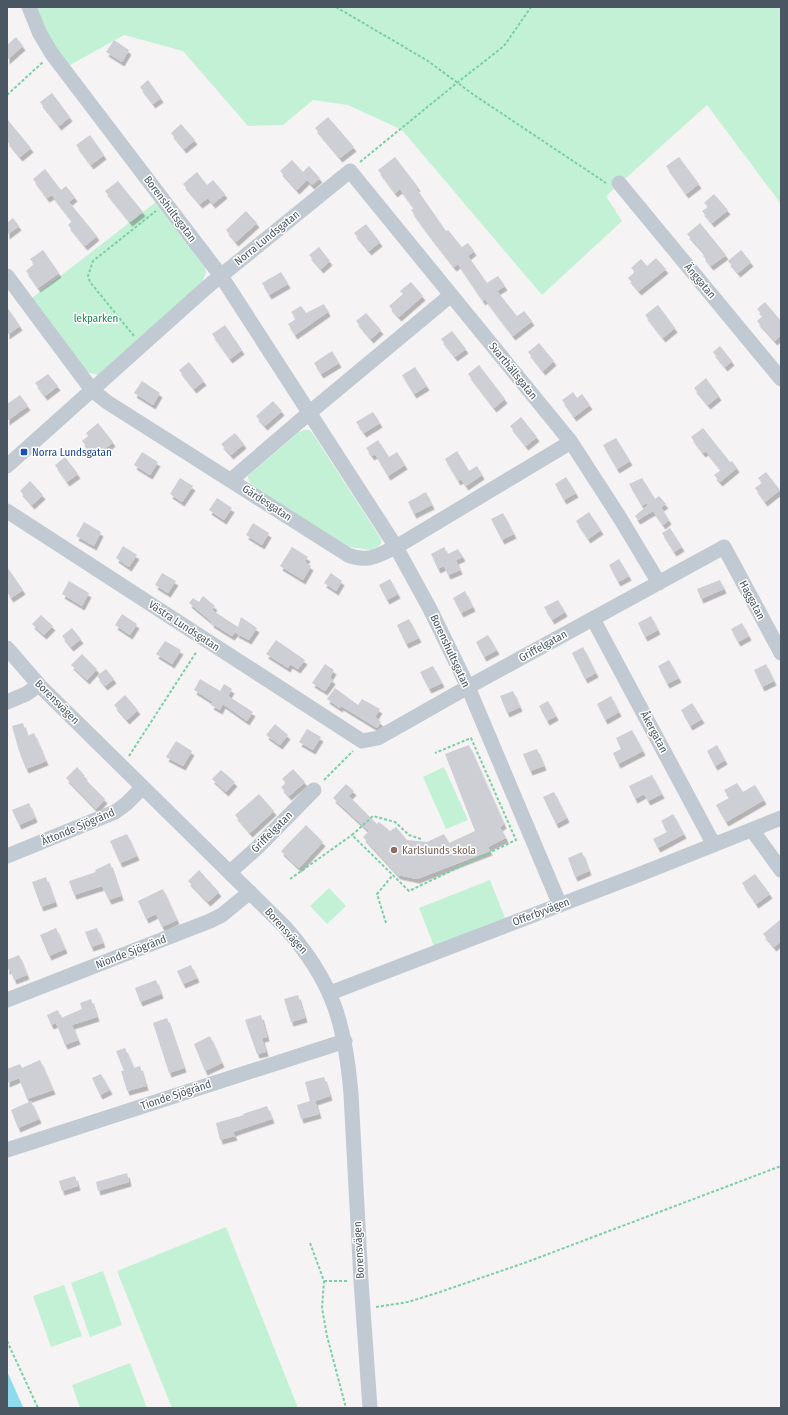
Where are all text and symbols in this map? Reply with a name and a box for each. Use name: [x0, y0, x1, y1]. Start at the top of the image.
street label: Borenshultsgatan: [141, 174, 199, 244]
street label: Norra Lundsgatan: [232, 208, 302, 268]
street label: Änggatan: [682, 261, 718, 301]
park label: lekparken: [74, 312, 118, 325]
street label: Svarthällsgatan: [486, 340, 540, 402]
place label: Norra Lundsgatan: [32, 446, 112, 459]
marker: Norra Lundsgatan: [19, 447, 29, 457]
street label: Gärdesgatan: [240, 482, 294, 524]
street label: Haggatan: [736, 578, 768, 622]
street label: Västra Lundsgatan: [146, 598, 222, 654]
street label: Borenshultsgatan: [427, 612, 473, 690]
street label: Griffelgatan: [517, 627, 569, 665]
street label: Borensvägen: [32, 677, 82, 727]
street label: Åkergatan: [638, 709, 671, 755]
street label: Åttonde Sjögränd: [39, 805, 116, 848]
street label: Griffelgatan: [249, 809, 295, 855]
place label: Karlslunds skola: [402, 844, 476, 857]
marker: Karlslunds skola: [389, 845, 399, 855]
street label: Offerbyvägen: [511, 895, 571, 929]
street label: Borensvägen: [262, 905, 310, 957]
street label: Nionde Sjögränd: [94, 933, 168, 971]
street label: Tionde Sjögränd: [139, 1078, 213, 1112]
street label: Borensvägen: [351, 1221, 367, 1279]

